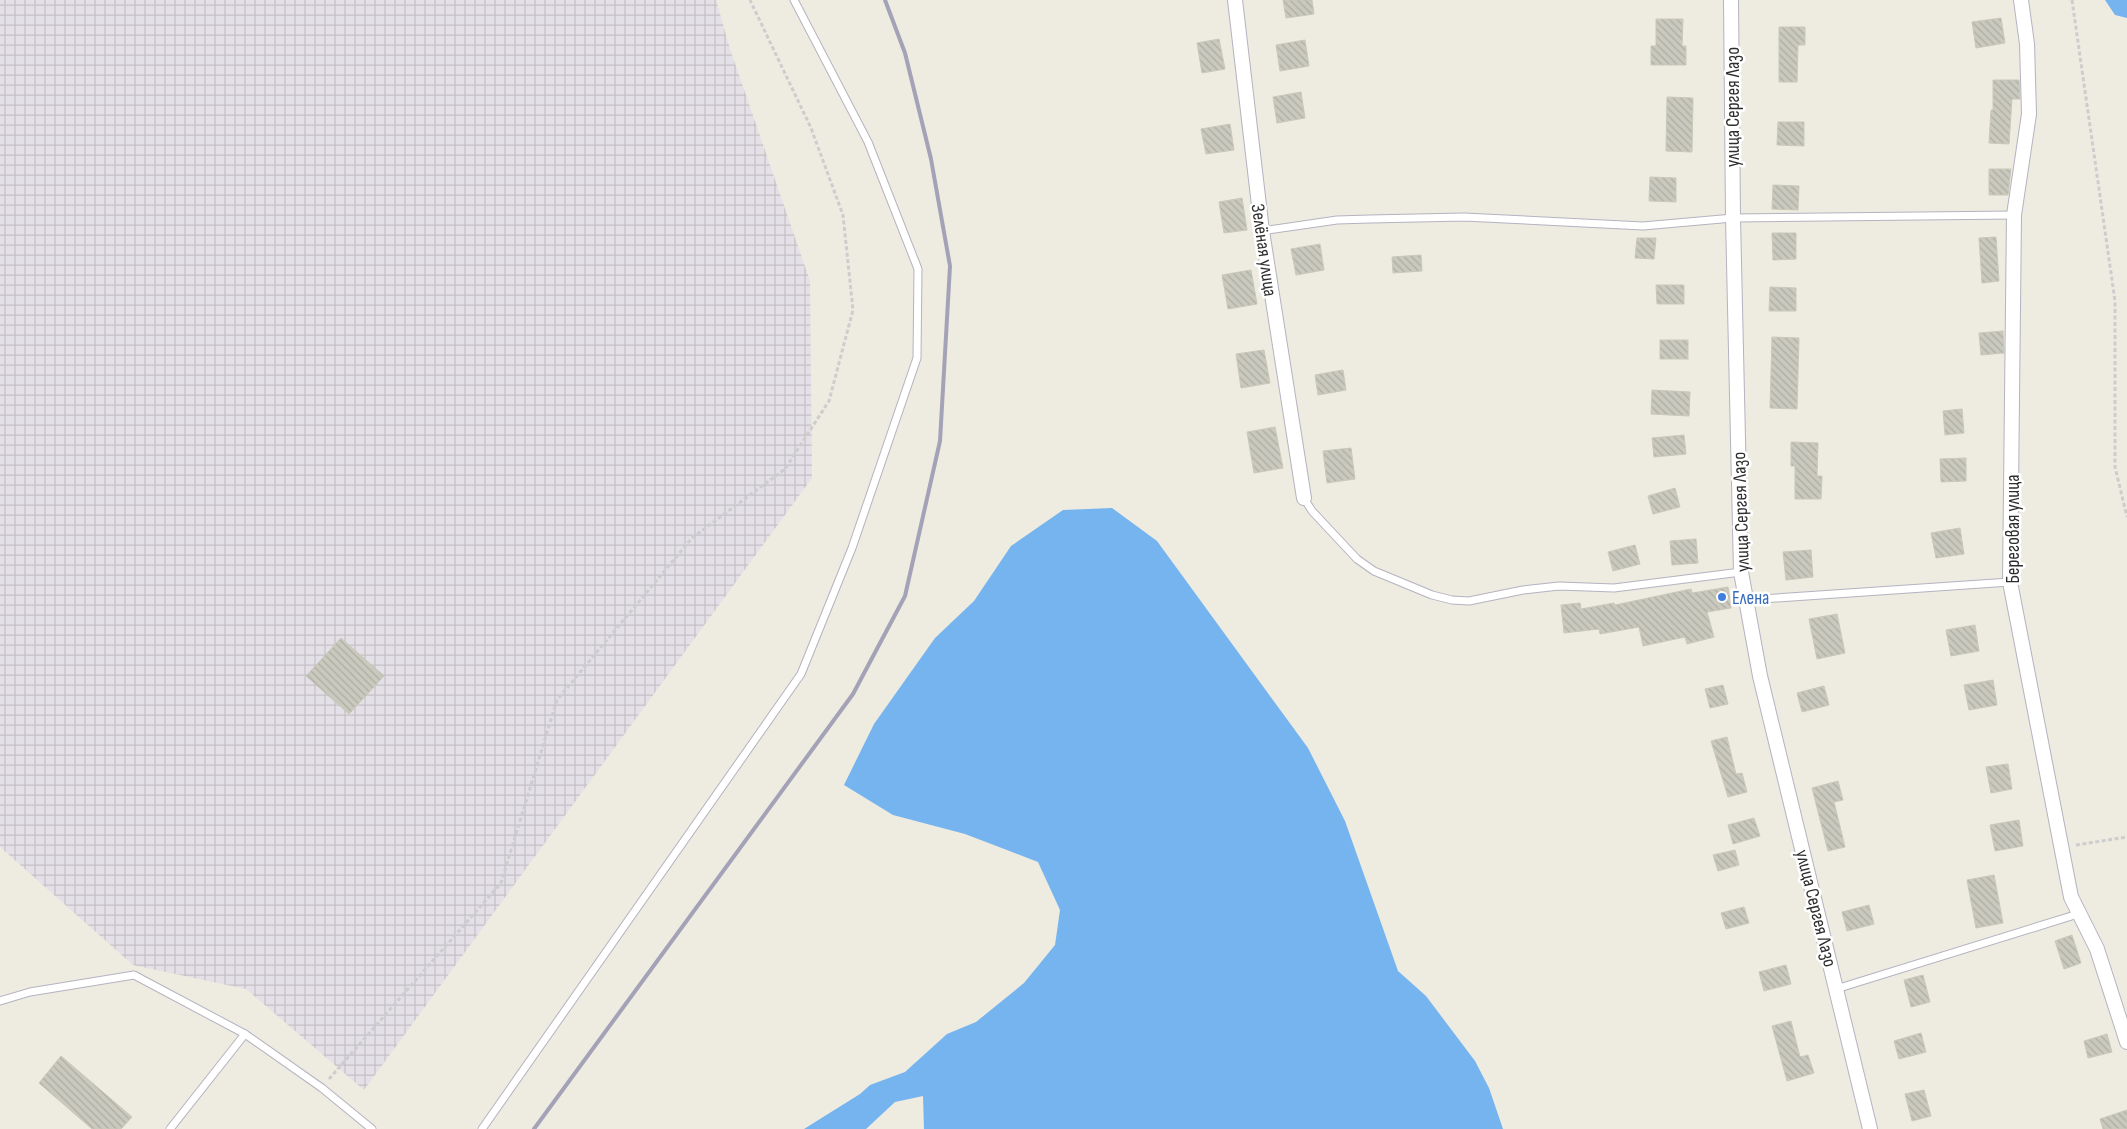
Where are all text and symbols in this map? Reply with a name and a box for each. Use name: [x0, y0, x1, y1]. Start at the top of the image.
street label: улица Сергея Лазо: [1722, 47, 1745, 167]
street label: Зелёная улица: [1246, 202, 1281, 298]
street label: улица Сергея Лазо: [1728, 452, 1755, 572]
street label: Береговая улица: [2002, 474, 2025, 584]
place label: Елена: [1732, 587, 1769, 610]
marker: Елена: [1716, 591, 1728, 603]
street label: улица Сергея Лазо: [1790, 847, 1841, 969]

